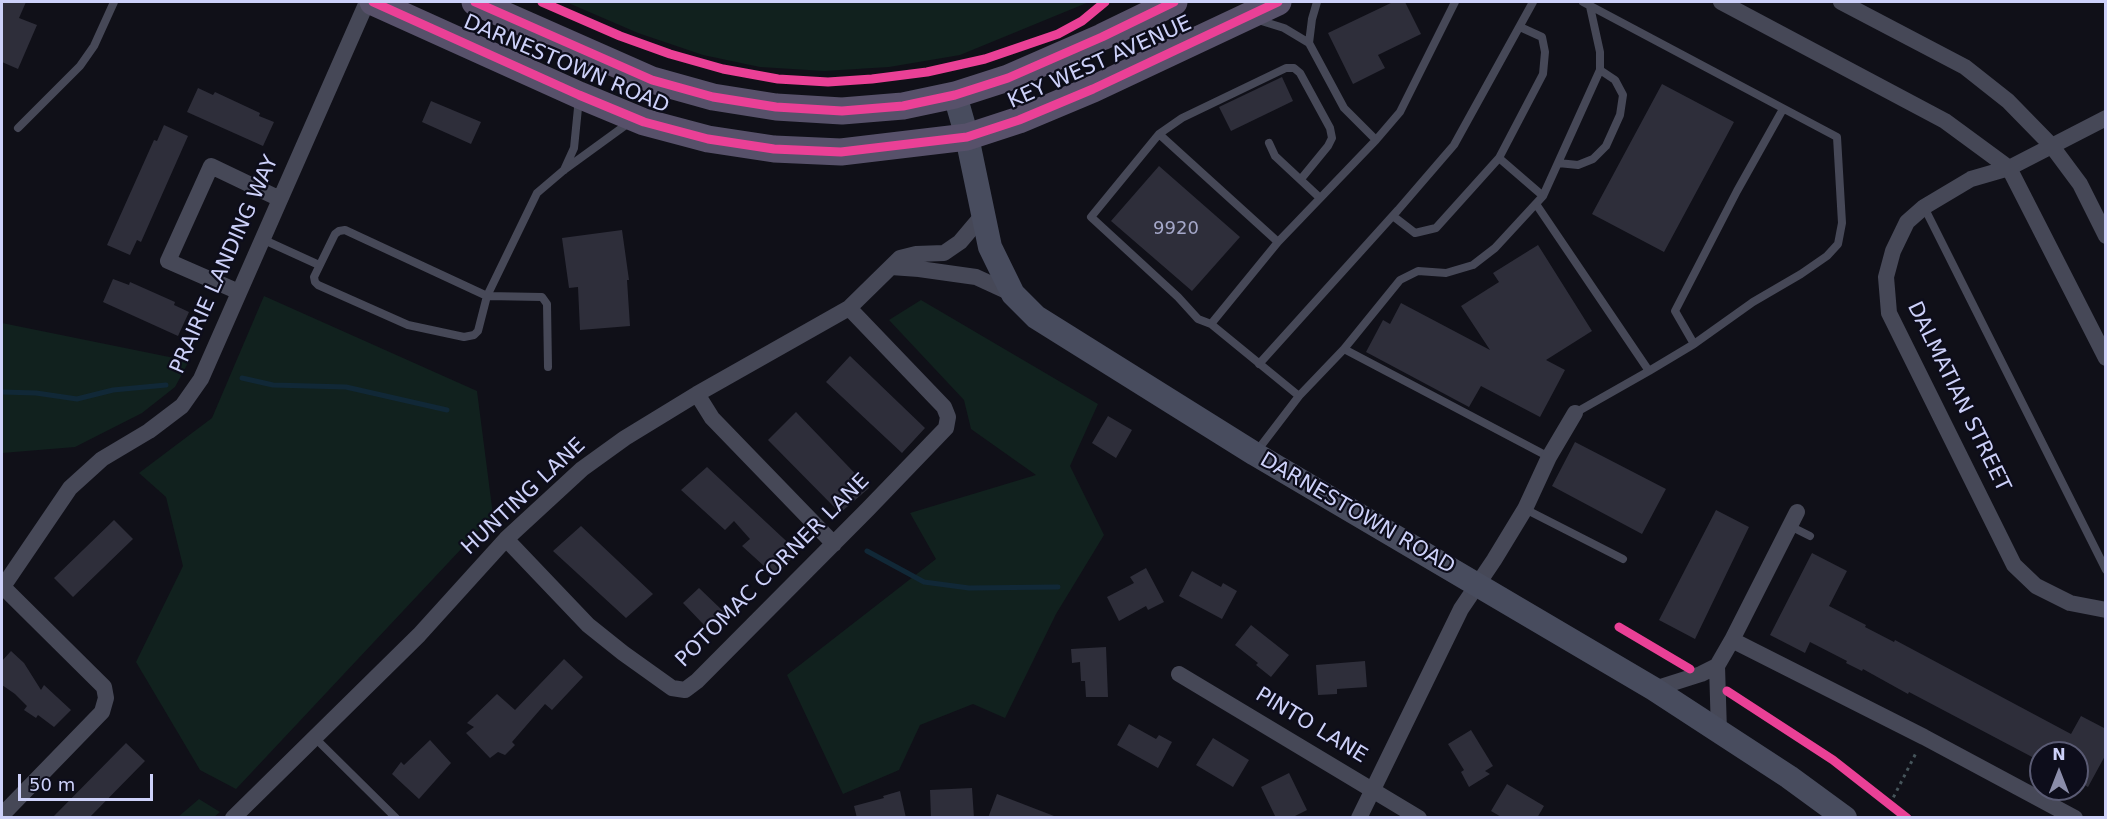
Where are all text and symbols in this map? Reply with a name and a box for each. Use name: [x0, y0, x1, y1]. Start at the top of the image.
street label: DARNESTOWN ROAD: [459, 10, 673, 120]
street label: KEY WEST AVENUE: [1004, 11, 1196, 115]
street label: PRAIRIE LANDING WAY: [165, 152, 285, 378]
house number: 9920: [1153, 218, 1199, 240]
street label: DALMATIAN STREET: [1901, 298, 2015, 496]
street label: HUNTING LANE: [457, 433, 591, 561]
street label: DARNESTOWN ROAD: [1255, 448, 1459, 580]
street label: POTOMAC CORNER LANE: [671, 469, 875, 673]
street label: PINTO LANE: [1250, 683, 1372, 769]
north arrow: [2029, 741, 2089, 801]
text: N: [2052, 745, 2066, 764]
scale bar: [21, 762, 156, 800]
text: 50 m: [29, 774, 75, 795]

